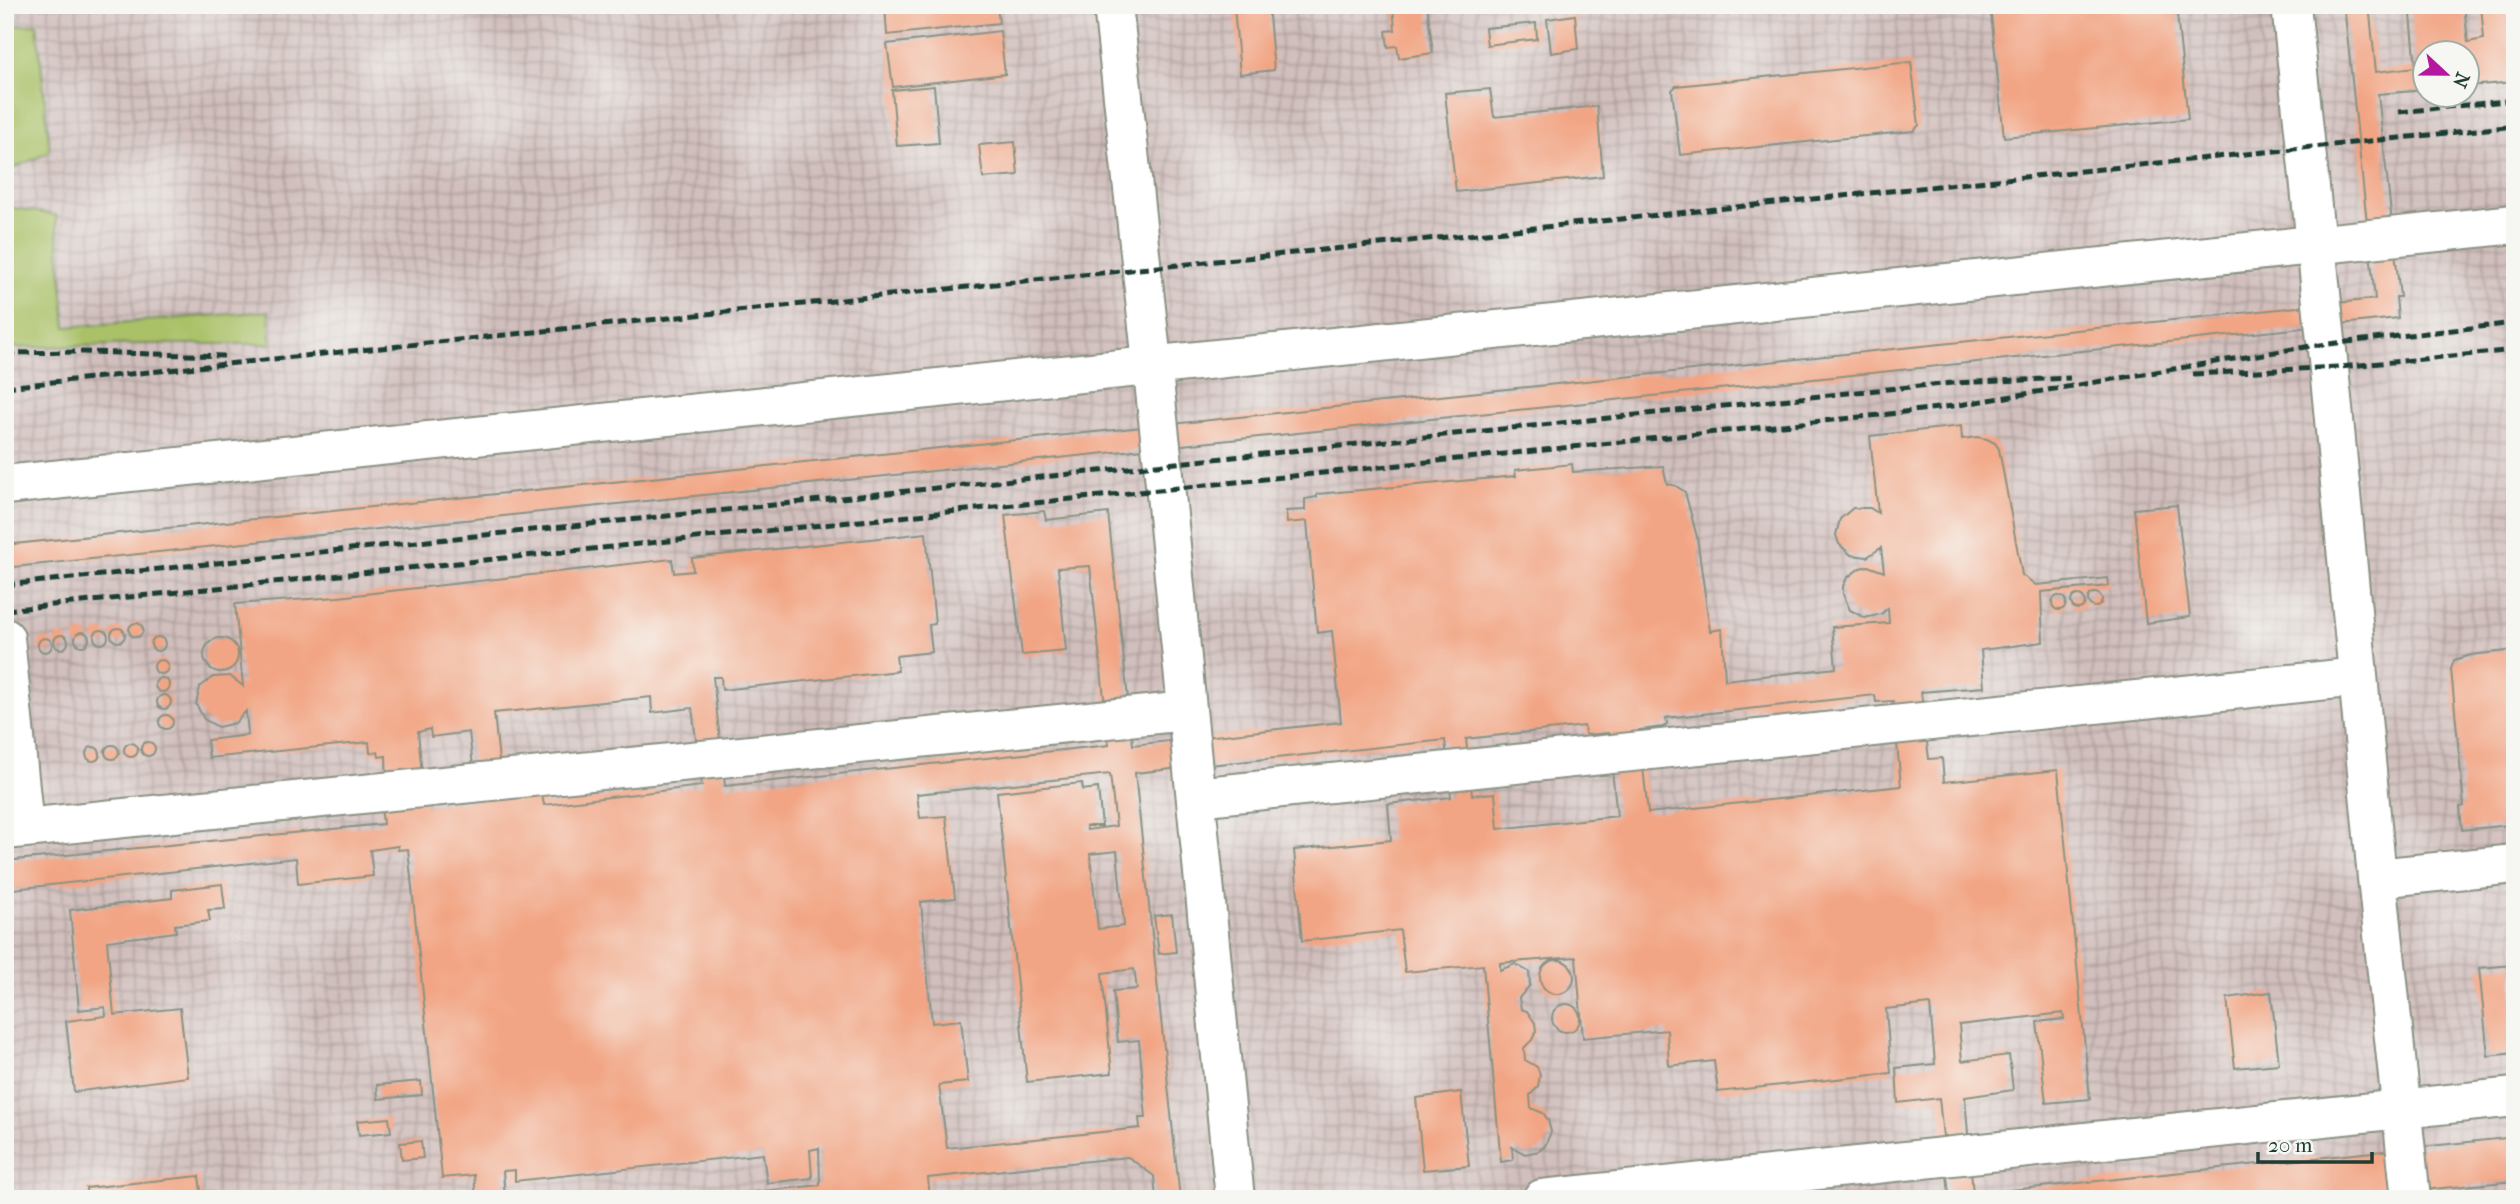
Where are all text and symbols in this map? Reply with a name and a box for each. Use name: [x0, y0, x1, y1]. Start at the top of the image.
north arrow: [2412, 38, 2482, 108]
text: N: [2448, 69, 2474, 91]
scale bar: [2258, 1120, 2371, 1164]
text: 20 m: [2268, 1133, 2313, 1157]

